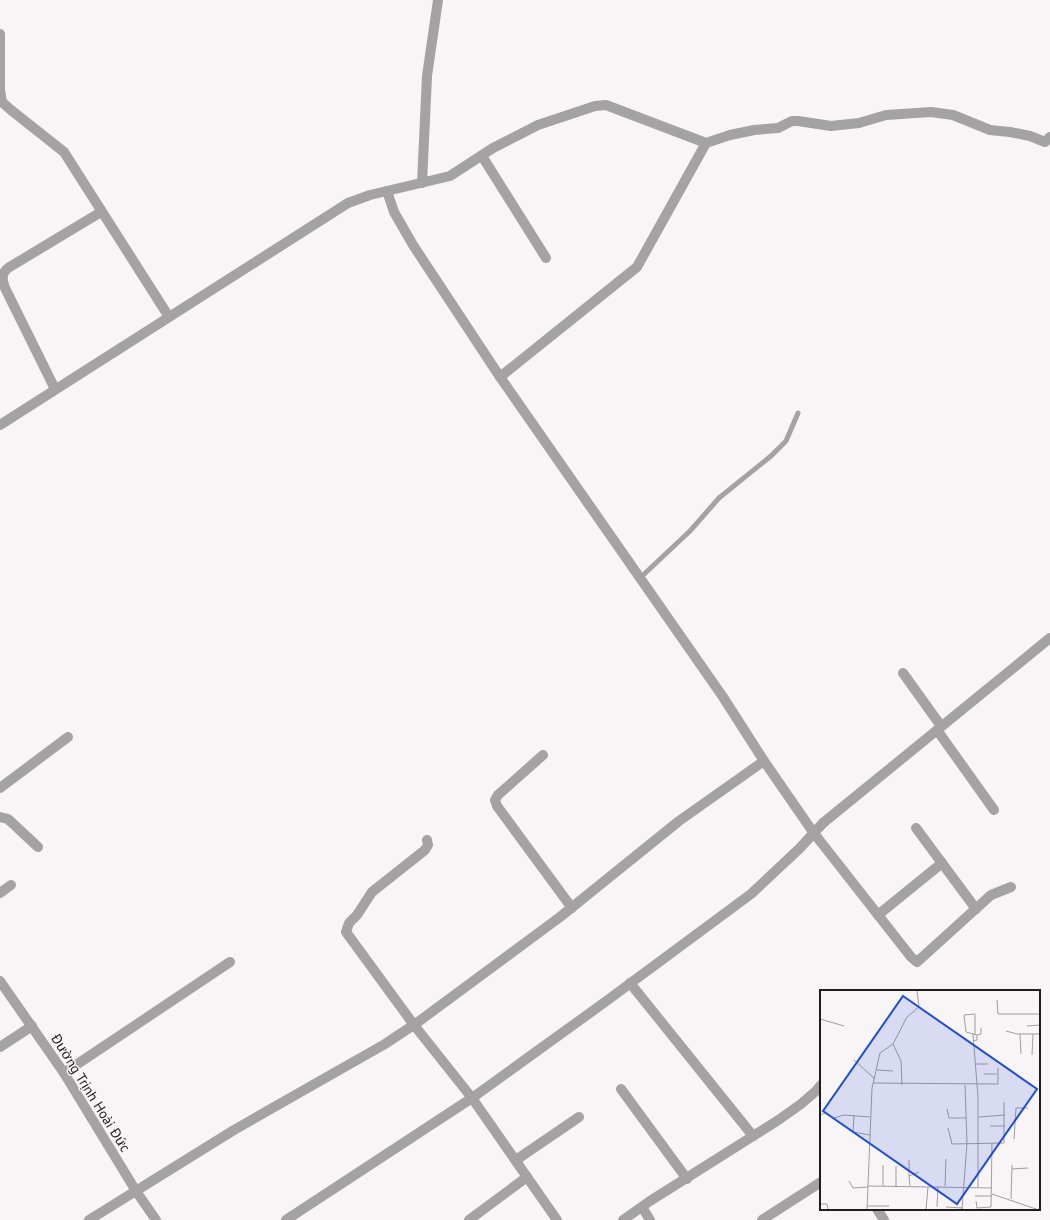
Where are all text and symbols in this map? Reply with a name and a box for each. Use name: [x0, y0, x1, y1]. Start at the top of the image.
inset map: [820, 990, 1040, 1210]
street label: Đường Trịnh Hoài Đức: [47, 1030, 135, 1155]

